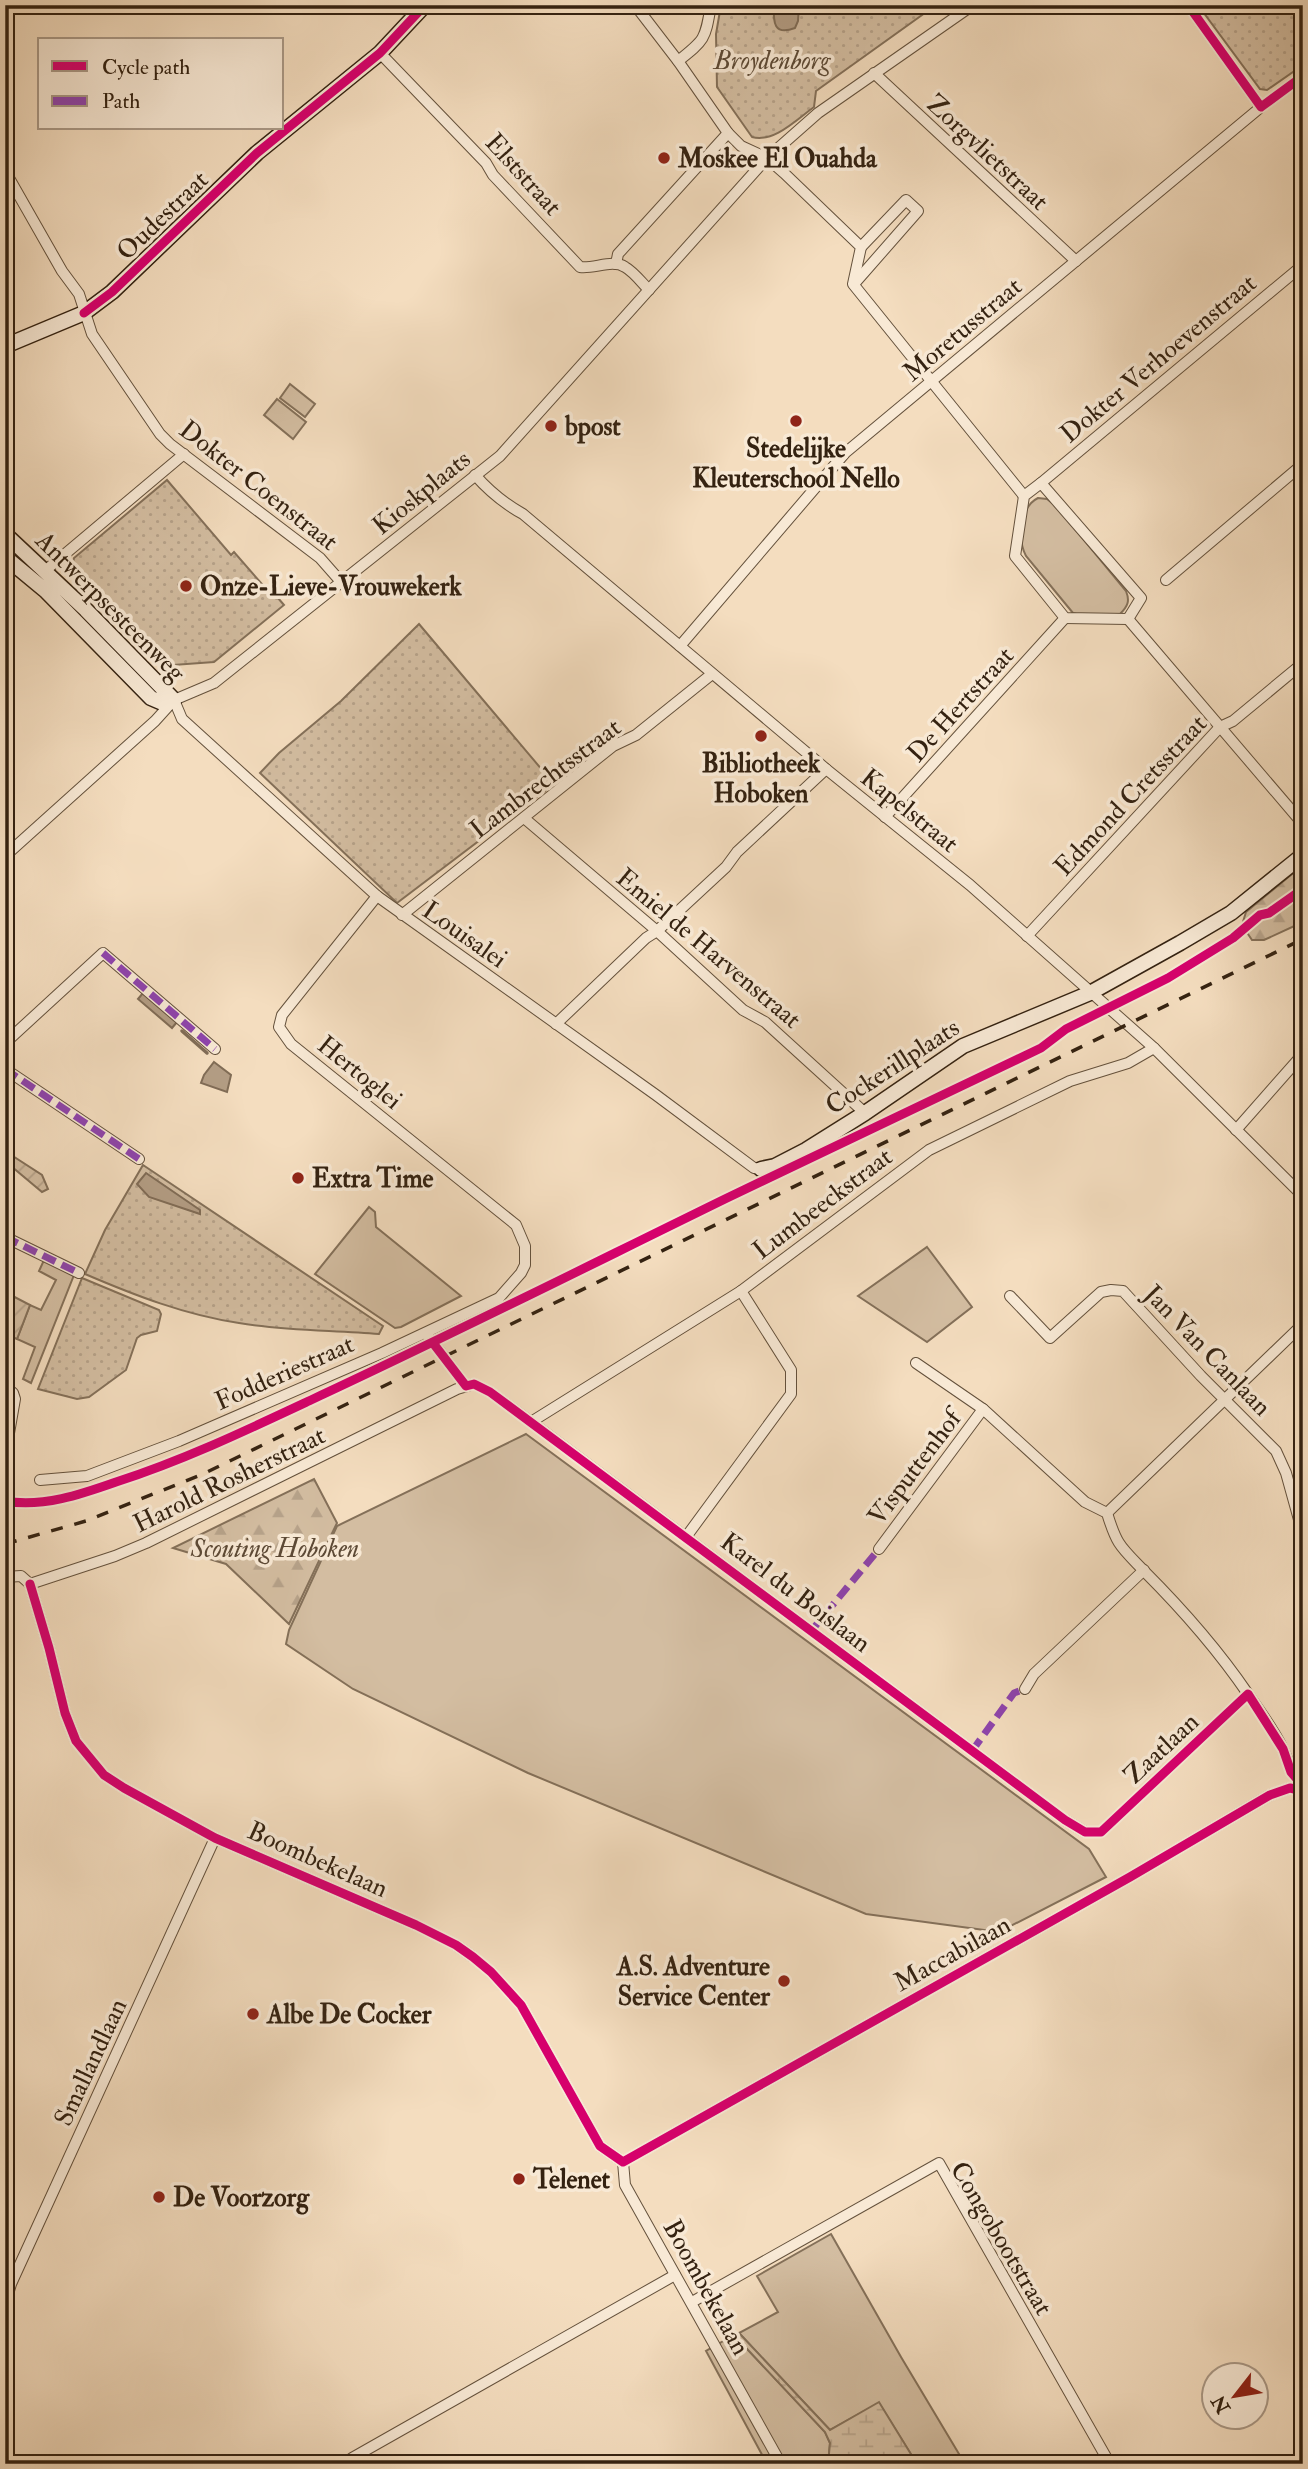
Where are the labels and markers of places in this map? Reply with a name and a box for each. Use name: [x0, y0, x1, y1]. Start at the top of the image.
place label: Moskee El Ouahda: [677, 143, 878, 175]
marker: Moskee El Ouahda: [656, 150, 672, 166]
place label: bpost: [564, 411, 621, 444]
marker: Stedelijke Kleuterschool Nello: [788, 413, 804, 429]
marker: bpost: [543, 418, 559, 434]
place label: Stedelijke Kleuterschool Nello: [692, 433, 900, 495]
place label: Onze-Lieve-Vrouwekerk: [200, 571, 462, 603]
marker: Onze-Lieve-Vrouwekerk: [178, 578, 194, 594]
marker: Bibliotheek Hoboken: [753, 728, 769, 744]
place label: Bibliotheek Hoboken: [702, 748, 821, 810]
place label: Extra Time: [312, 1163, 434, 1195]
marker: Extra Time: [290, 1170, 306, 1186]
place label: A.S. Adventure Service Center: [616, 1951, 770, 2013]
marker: A.S. Adventure Service Center: [776, 1973, 792, 1989]
place label: Albe De Cocker: [266, 1999, 432, 2031]
marker: Albe De Cocker: [245, 2006, 261, 2022]
place label: Telenet: [532, 2164, 611, 2196]
marker: Telenet: [511, 2171, 527, 2187]
place label: De Voorzorg: [173, 2182, 310, 2215]
marker: De Voorzorg: [151, 2189, 167, 2205]

